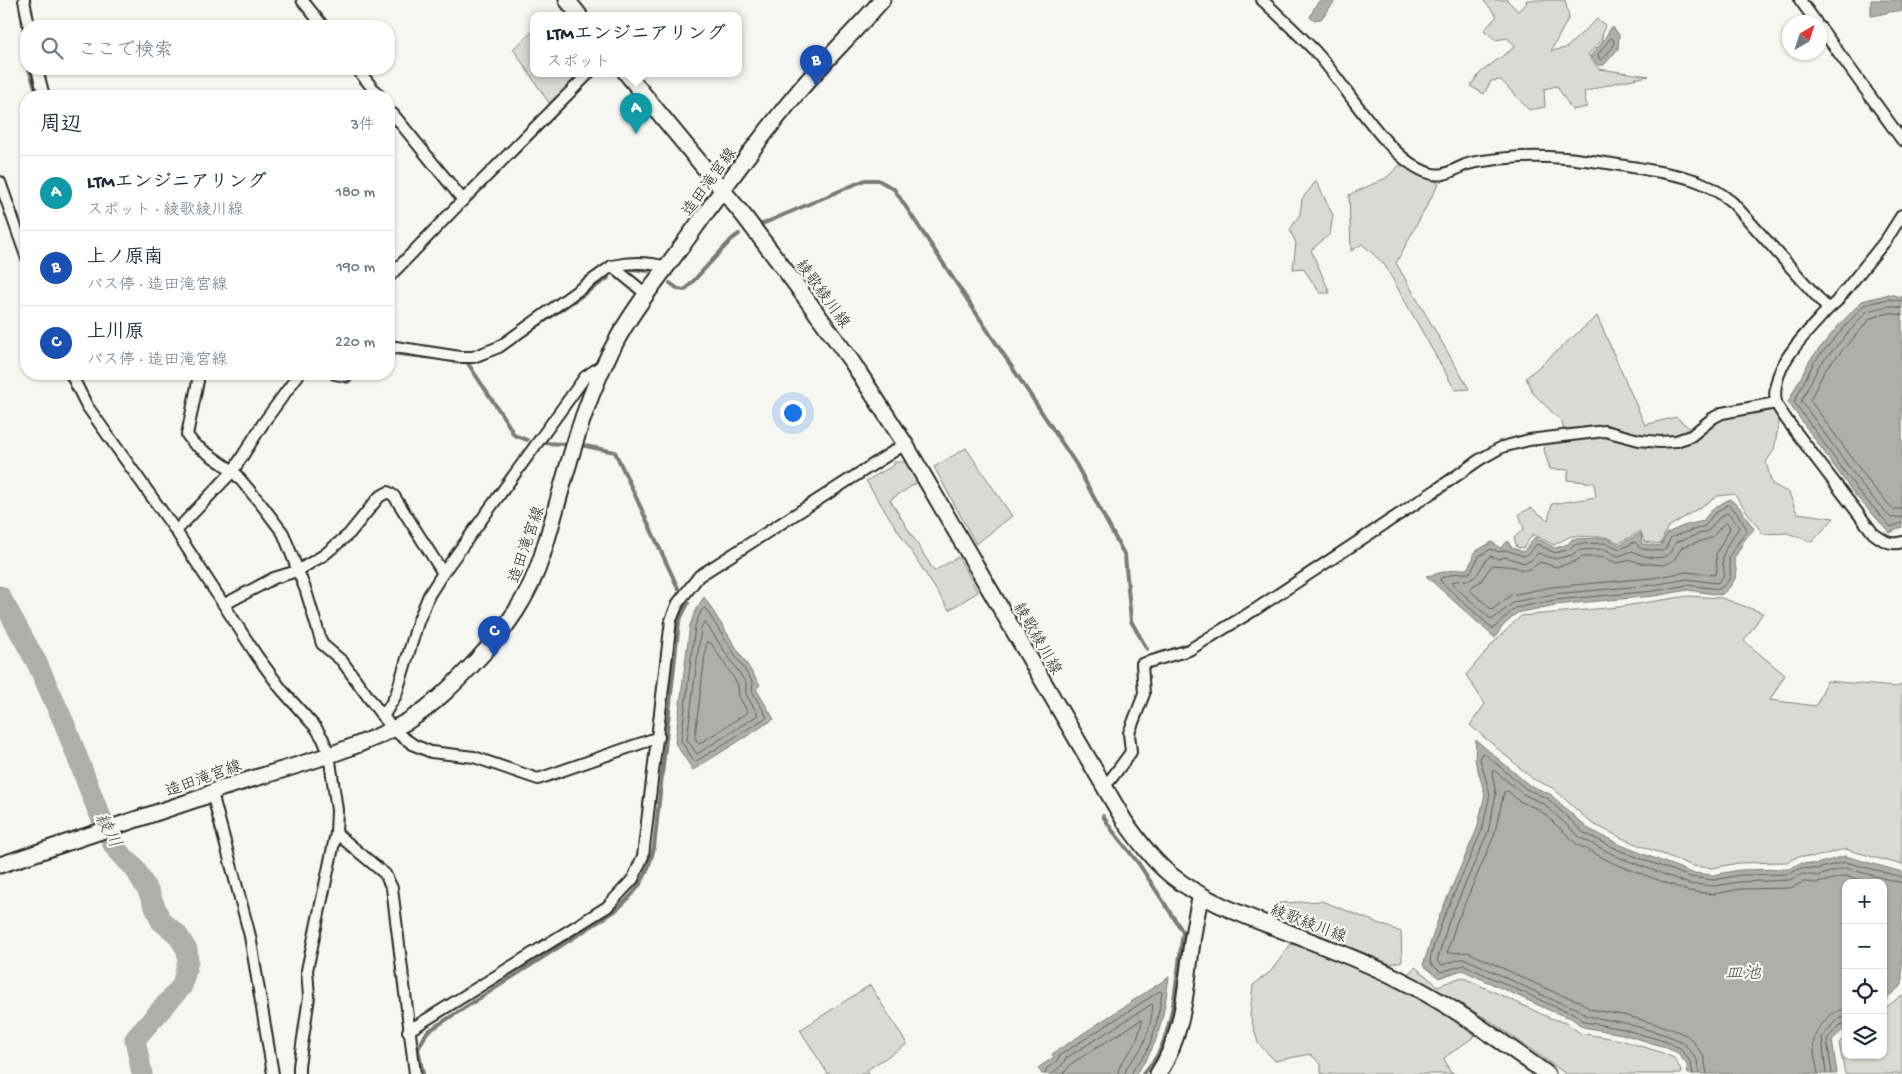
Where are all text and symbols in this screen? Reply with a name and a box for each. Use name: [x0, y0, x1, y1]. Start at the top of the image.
popup: [530, 12, 742, 77]
north arrow: [1782, 15, 1827, 60]
search box: [20, 20, 395, 75]
text: LTMエンジニアリング: [546, 24, 726, 47]
icon: search: [38, 34, 66, 62]
text: ここで検索: [78, 40, 173, 63]
pin: B: [800, 45, 832, 86]
text: スポット: [546, 54, 610, 73]
pin: A: [620, 93, 652, 134]
text: 周辺: [40, 114, 82, 139]
text: 3件: [351, 117, 375, 136]
street label: 造田滝宮線: [678, 144, 742, 221]
text: LTMエンジニアリング: [87, 172, 266, 195]
text: A: [51, 184, 61, 203]
text: 180 m: [336, 184, 375, 203]
text: スポット · 綾歌綾川線: [87, 202, 244, 221]
text: 上ノ原南: [87, 247, 163, 270]
street label: 綾歌綾川線: [790, 256, 854, 333]
text: B: [52, 259, 60, 278]
text: 190 m: [336, 259, 375, 278]
text: バス停 · 造田滝宮線: [87, 277, 228, 296]
text: 上川原: [87, 322, 144, 345]
text: C: [52, 334, 60, 353]
text: 220 m: [335, 334, 375, 353]
text: バス停 · 造田滝宮線: [87, 352, 228, 371]
your location: [780, 400, 806, 426]
street label: 造田滝宮線: [504, 504, 550, 586]
street label: 綾歌綾川線: [1008, 599, 1066, 679]
pin: C: [478, 616, 510, 657]
street label: 造田滝宮線: [163, 756, 245, 803]
water label: 綾川: [89, 810, 125, 852]
map controls: [1842, 879, 1887, 1059]
button: +: [1842, 879, 1887, 924]
street label: 綾歌綾川線: [1267, 900, 1349, 948]
button: −: [1842, 924, 1887, 969]
water label: 皿池: [1725, 963, 1762, 985]
button: locate: [1842, 969, 1887, 1014]
button: layers: [1842, 1014, 1887, 1059]

